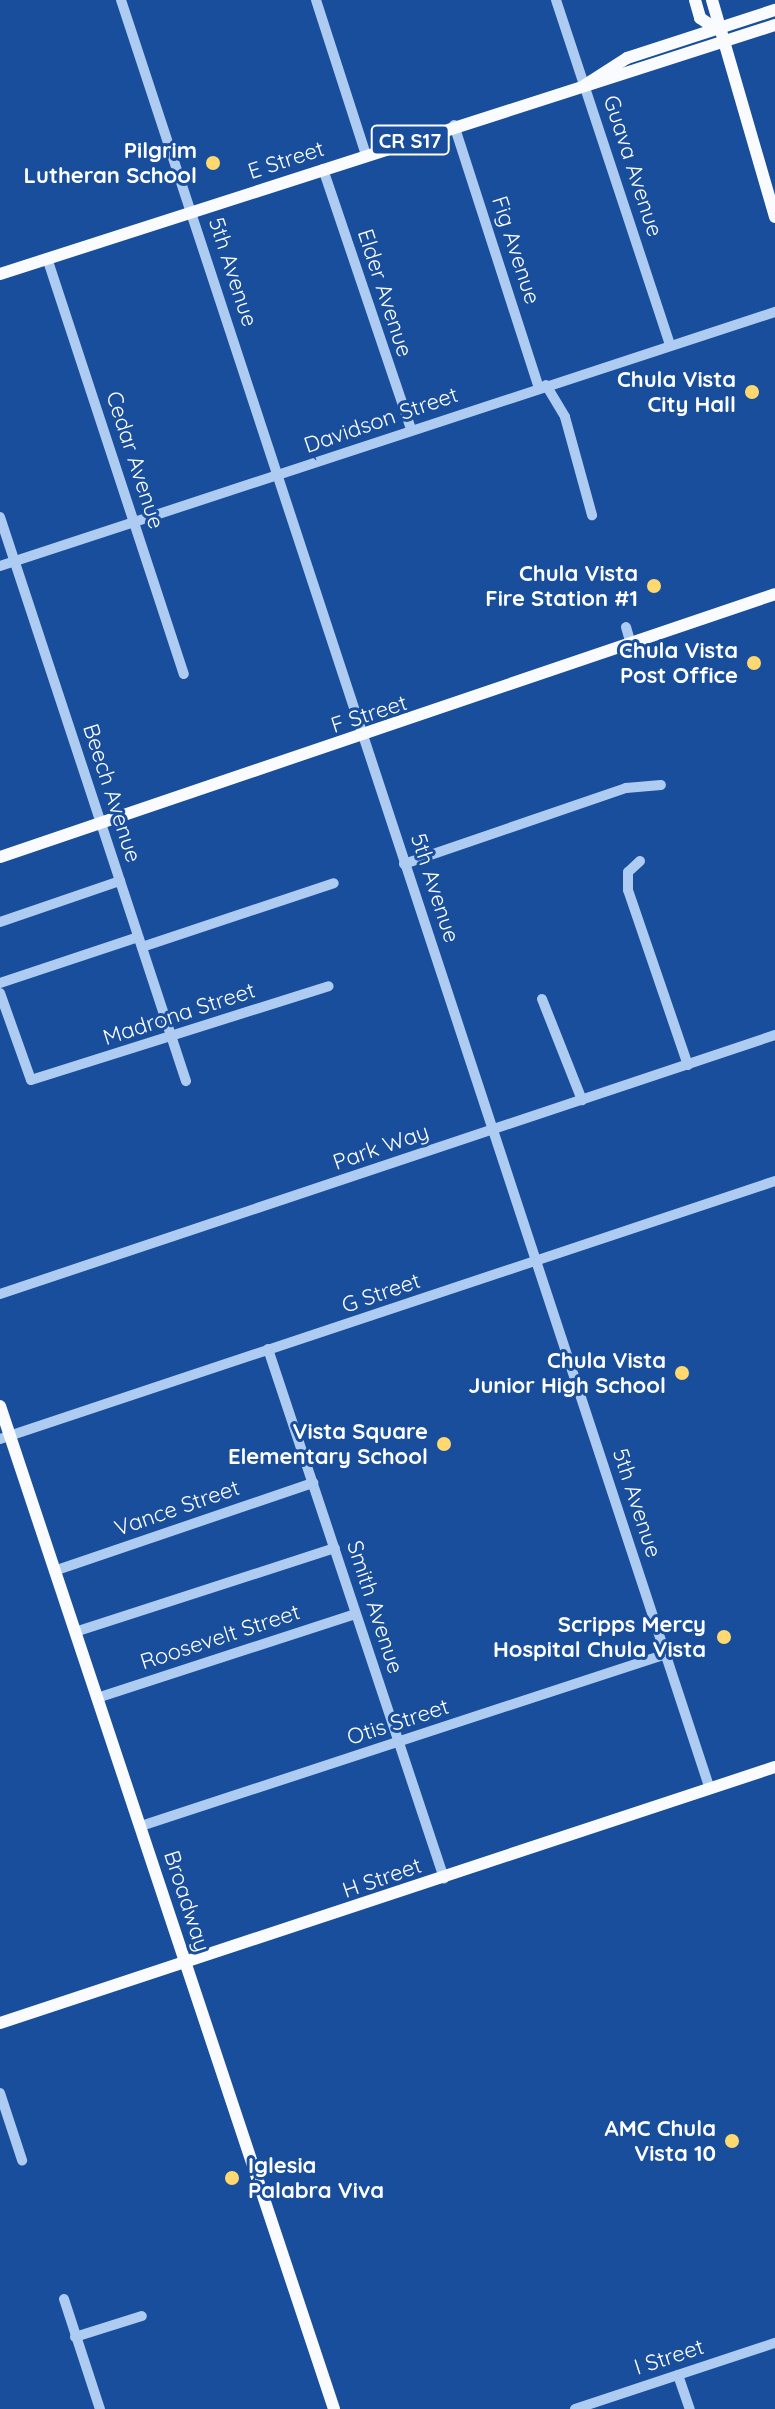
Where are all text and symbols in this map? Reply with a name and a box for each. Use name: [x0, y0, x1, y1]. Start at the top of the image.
street label: Guava Avenue: [598, 92, 668, 240]
road number: CR S17: [370, 124, 450, 156]
street label: E Street: [245, 135, 327, 185]
place label: Pilgrim Lutheran School: [24, 137, 197, 188]
marker: Pilgrim Lutheran School: [204, 154, 222, 172]
street label: Fig Avenue: [486, 193, 546, 307]
street label: 5th Avenue: [203, 214, 263, 330]
street label: Elder Avenue: [352, 226, 418, 360]
place label: Chula Vista City Hall: [617, 366, 736, 418]
street label: Davidson Street: [301, 381, 461, 459]
marker: Chula Vista City Hall: [743, 383, 761, 401]
street label: Cedar Avenue: [100, 388, 170, 532]
place label: Chula Vista Fire Station #1: [485, 560, 638, 612]
marker: Chula Vista Fire Station #1: [645, 577, 663, 595]
place label: Chula Vista Post Office: [619, 637, 738, 688]
marker: Chula Vista Post Office: [745, 654, 763, 672]
street label: F Street: [328, 689, 410, 739]
street label: Beech Avenue: [77, 720, 147, 866]
street label: 5th Avenue: [405, 830, 465, 946]
street label: Madrona Street: [100, 977, 258, 1051]
street label: Park Way: [330, 1118, 432, 1176]
street label: G Street: [338, 1267, 424, 1319]
place label: Chula Vista Junior High School: [468, 1347, 666, 1398]
marker: Chula Vista Junior High School: [673, 1364, 691, 1382]
place label: Vista Square Elementary School: [228, 1418, 428, 1470]
marker: Vista Square Elementary School: [435, 1435, 453, 1453]
street label: 5th Avenue: [607, 1445, 667, 1561]
street label: Vance Street: [111, 1474, 243, 1542]
street label: Smith Avenue: [341, 1537, 409, 1677]
street label: Roosevelt Street: [137, 1599, 303, 1675]
place label: Scripps Mercy Hospital Chula Vista: [493, 1611, 706, 1662]
marker: Scripps Mercy Hospital Chula Vista: [713, 1626, 735, 1648]
street label: Otis Street: [344, 1693, 452, 1751]
street label: Broadway: [158, 1847, 216, 1955]
street label: H Street: [339, 1852, 425, 1904]
place label: AMC Chula Vista 10: [605, 2115, 716, 2166]
marker: AMC Chula Vista 10: [723, 2132, 741, 2150]
place label: Iglesia Palabra Viva: [248, 2152, 384, 2204]
marker: Iglesia Palabra Viva: [223, 2169, 241, 2187]
street label: I Street: [631, 2333, 707, 2381]

